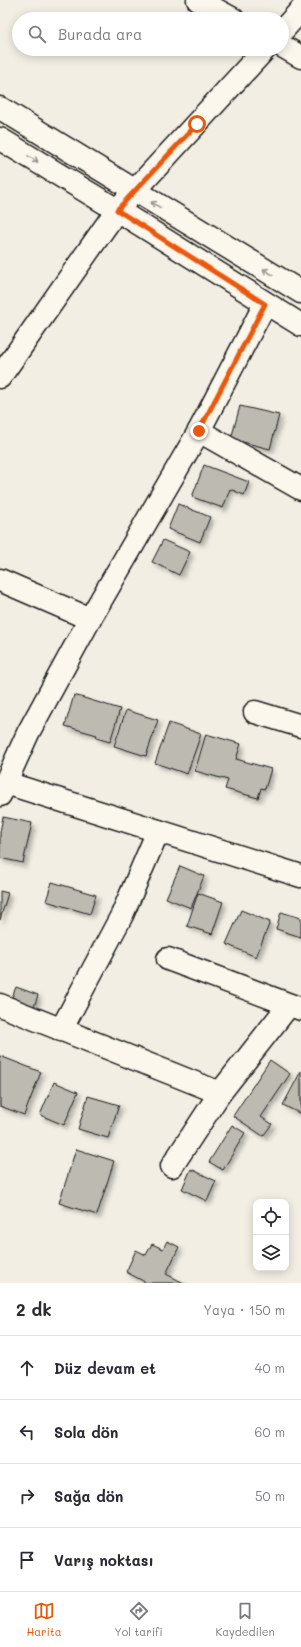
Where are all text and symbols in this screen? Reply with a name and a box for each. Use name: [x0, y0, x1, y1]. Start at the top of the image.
search box: [12, 12, 289, 56]
icon: search: [26, 23, 48, 45]
text: Burada ara: [58, 24, 142, 44]
route start: [188, 115, 206, 133]
one-way arrow: [27, 156, 39, 164]
one-way arrow: [150, 200, 162, 208]
one-way arrow: [262, 267, 274, 275]
route end: [190, 422, 208, 440]
map controls: [253, 1199, 289, 1271]
button: locate: [253, 1199, 289, 1235]
button: layers: [253, 1235, 289, 1271]
text: 2 dk: [16, 1298, 52, 1320]
text: Yaya · 150 m: [204, 1301, 285, 1318]
icon: ahead: [16, 1357, 38, 1379]
text: Düz devam et: [54, 1358, 156, 1378]
text: 40 m: [255, 1359, 285, 1376]
icon: left: [16, 1421, 38, 1443]
text: Sola dön: [54, 1422, 118, 1442]
text: 60 m: [255, 1423, 285, 1440]
icon: right: [16, 1485, 38, 1507]
text: Sağa dön: [54, 1486, 123, 1506]
text: 50 m: [255, 1487, 285, 1504]
icon: arrive: [16, 1549, 38, 1571]
text: Varış noktası: [54, 1550, 154, 1570]
tab: Harita: [26, 1600, 62, 1639]
tab: Yol tarifi: [114, 1600, 163, 1639]
tab: Kaydedilen: [216, 1600, 275, 1639]

